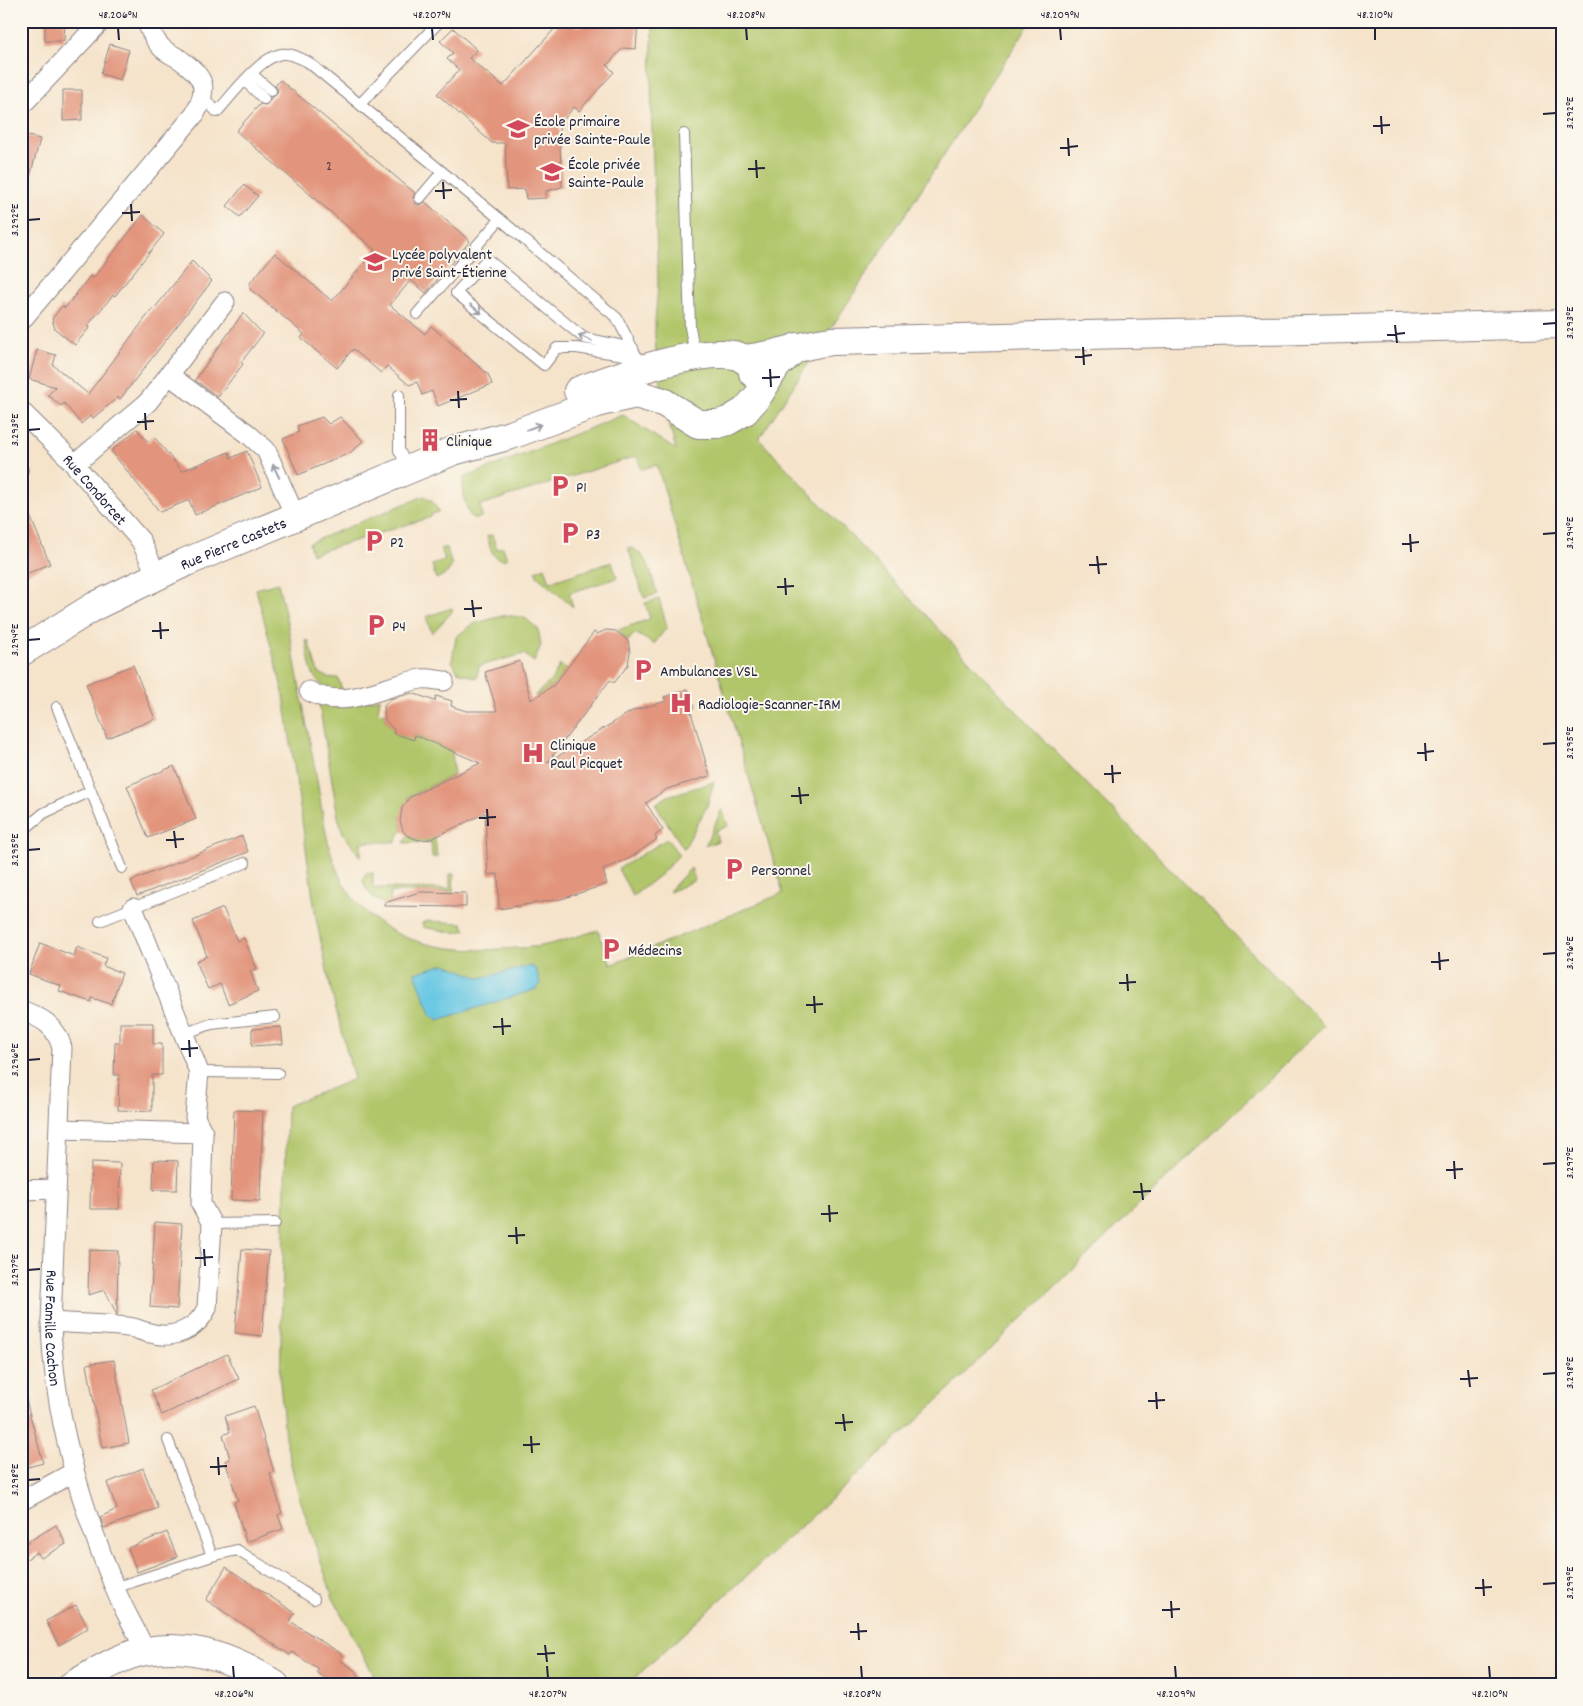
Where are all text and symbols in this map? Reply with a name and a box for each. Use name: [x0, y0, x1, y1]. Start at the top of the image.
text: 48.206°N: [98, 7, 138, 24]
text: 48.207°N: [413, 7, 451, 24]
text: 48.208°N: [727, 7, 765, 24]
text: 48.209°N: [1041, 7, 1079, 24]
text: 48.210°N: [1357, 7, 1393, 24]
text: 3.292°E: [1562, 96, 1579, 129]
place label: École primaire privée Sainte-Paule: [534, 111, 650, 152]
school or university icon: École primaire privée Sainte-Paule: [505, 116, 531, 142]
place label: École privée Sainte-Paule: [568, 154, 644, 195]
house number: 2: [326, 157, 332, 177]
school or university icon: École privée Sainte-Paule: [539, 159, 565, 185]
text: 3.292°E: [7, 203, 24, 236]
place label: Lycée polyvalent privé Saint-Étienne: [392, 244, 507, 285]
school or university icon: Lycée polyvalent privé Saint-Étienne: [362, 249, 388, 275]
one-way arrow: [469, 303, 482, 314]
text: 3.293°E: [1562, 306, 1579, 339]
one-way arrow: [578, 332, 593, 342]
text: 3.293°E: [7, 413, 24, 446]
one-way arrow: [525, 422, 541, 431]
building icon: Clinique: [417, 427, 443, 453]
place label: Clinique: [446, 431, 492, 454]
street label: Rue Condorcet: [56, 450, 131, 531]
one-way arrow: [271, 464, 280, 479]
parking icon: P1: [547, 473, 573, 499]
place label: P1: [576, 477, 587, 500]
street label: Rue Pierre Castets: [177, 512, 291, 577]
text: 3.294°E: [1562, 516, 1579, 549]
parking icon: P3: [557, 520, 583, 546]
place label: P3: [586, 524, 600, 547]
parking icon: P2: [361, 528, 387, 554]
place label: P2: [390, 532, 404, 555]
parking icon: P4: [363, 612, 389, 638]
place label: P4: [392, 616, 406, 639]
text: 3.294°E: [7, 623, 24, 656]
parking icon: Ambulances VSL: [630, 657, 656, 683]
place label: Ambulances VSL: [660, 661, 758, 684]
hospital icon: Radiologie-Scanner-IRM: [668, 690, 694, 716]
place label: Radiologie-Scanner-IRM: [698, 694, 841, 717]
text: 3.295°E: [1562, 726, 1579, 759]
place label: Clinique Paul Picquet: [550, 735, 623, 776]
hospital icon: Clinique Paul Picquet: [520, 740, 546, 766]
text: 3.295°E: [7, 833, 24, 866]
parking icon: Personnel: [721, 856, 747, 882]
place label: Personnel: [751, 860, 811, 883]
parking icon: Médecins: [598, 936, 624, 962]
text: 3.296°E: [1562, 936, 1579, 970]
place label: Médecins: [628, 940, 683, 963]
text: 3.296°E: [7, 1043, 24, 1077]
text: 3.297°E: [1562, 1146, 1579, 1179]
text: 3.297°E: [7, 1253, 24, 1286]
street label: Rue Famille Cachon: [37, 1270, 65, 1388]
text: 3.298°E: [1562, 1356, 1579, 1389]
text: 3.298°E: [7, 1463, 24, 1496]
text: 3.299°E: [1562, 1566, 1579, 1599]
text: 48.206°N: [214, 1686, 254, 1703]
text: 48.207°N: [529, 1686, 567, 1703]
text: 48.208°N: [843, 1686, 881, 1703]
text: 48.209°N: [1157, 1686, 1195, 1703]
text: 48.210°N: [1472, 1686, 1508, 1703]

